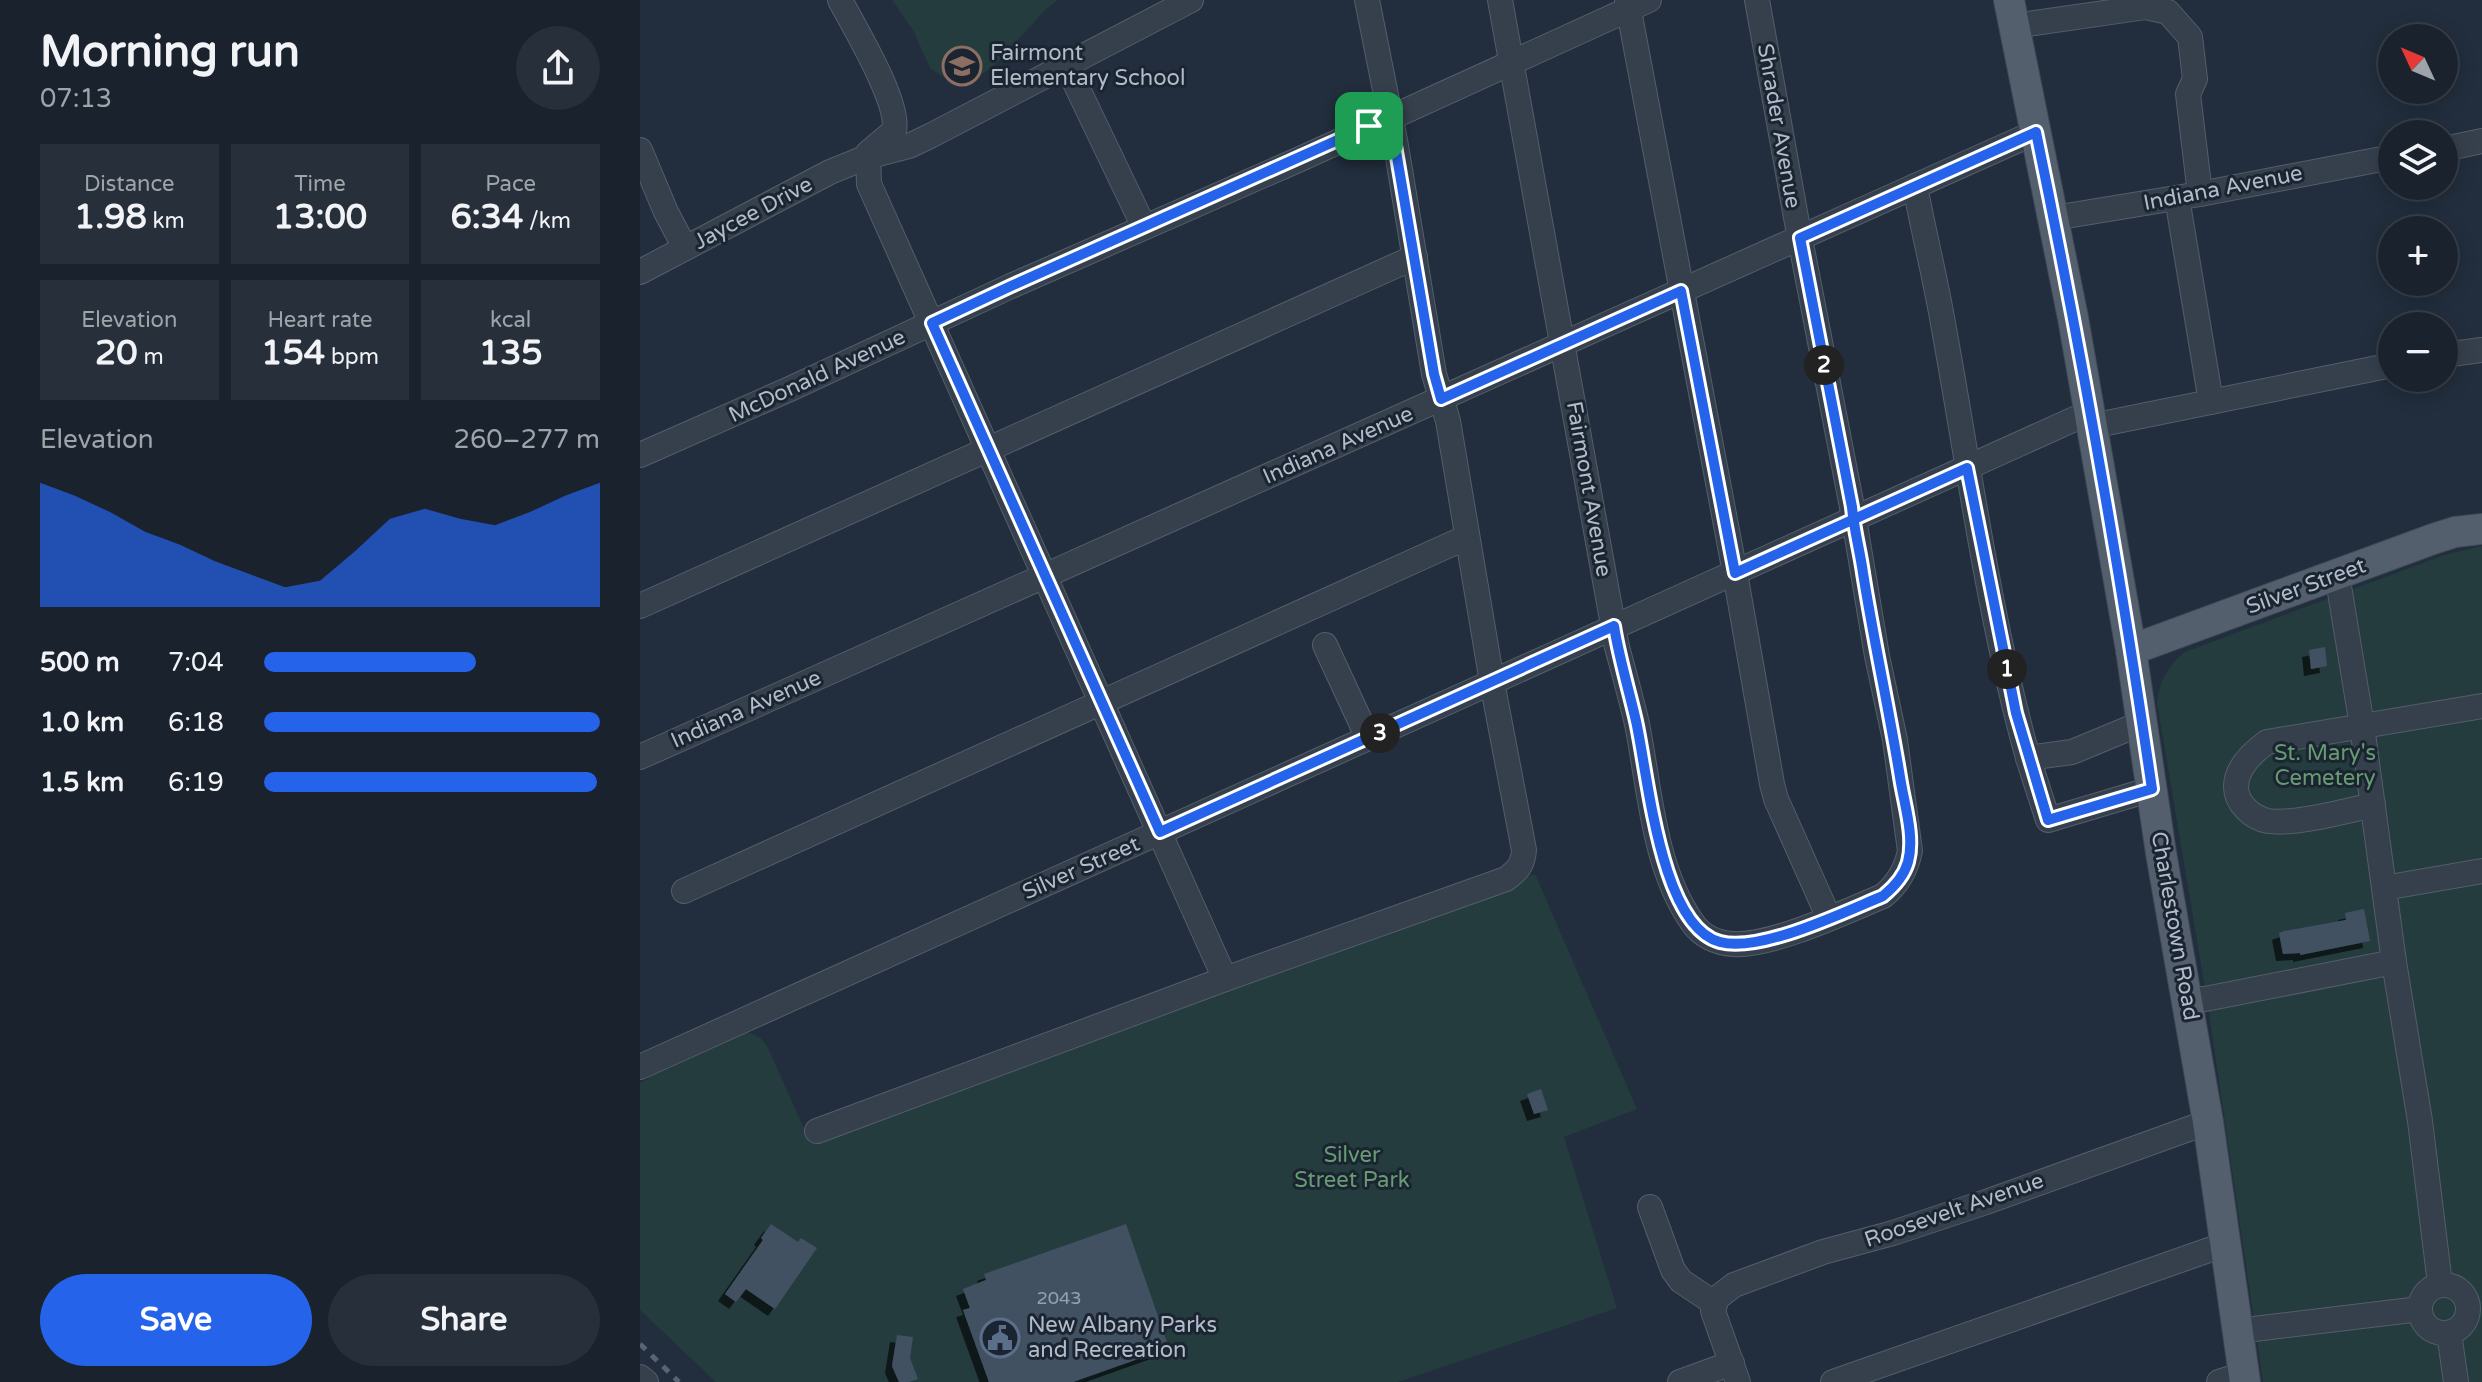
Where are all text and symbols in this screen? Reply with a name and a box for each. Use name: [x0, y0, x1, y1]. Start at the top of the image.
north arrow: [2378, 24, 2458, 104]
map controls: [2378, 24, 2458, 392]
text: Morning run: [40, 26, 300, 79]
button: share: [516, 26, 600, 110]
place label: Fairmont Elementary School: [990, 40, 1185, 91]
street label: Shrader Avenue: [1752, 42, 1806, 210]
school or university icon: Fairmont Elementary School: [941, 45, 983, 87]
text: 07:13: [40, 83, 112, 114]
pin: [1335, 92, 1403, 160]
icon: arrive: [1347, 104, 1391, 148]
button: layers: [2378, 120, 2458, 200]
street label: Indiana Avenue: [2141, 160, 2305, 216]
text: Distance: [84, 171, 175, 197]
text: Time: [294, 171, 346, 197]
text: Pace: [485, 171, 536, 197]
street label: Jaycee Drive: [689, 171, 817, 255]
text: 1.98: [74, 197, 147, 238]
text: 13:00: [273, 197, 367, 238]
text: 6:34: [450, 197, 523, 238]
text: km: [147, 208, 185, 234]
text: /km: [523, 208, 571, 234]
button: +: [2378, 216, 2458, 296]
text: Elevation: [81, 307, 177, 333]
text: Heart rate: [268, 307, 372, 333]
text: kcal: [490, 307, 531, 333]
button: −: [2378, 312, 2458, 392]
street label: McDonald Avenue: [725, 324, 909, 428]
text: 20: [95, 333, 138, 374]
text: 154: [261, 333, 325, 374]
text: 135: [479, 333, 543, 374]
text: m: [138, 344, 164, 370]
text: bpm: [325, 344, 379, 370]
pin: 2: [1804, 345, 1844, 385]
text: 2: [1817, 352, 1831, 378]
street label: Fairmont Avenue: [1561, 399, 1617, 579]
street label: Indiana Avenue: [1259, 400, 1417, 490]
text: Elevation: [40, 424, 154, 455]
text: 260–277 m: [454, 424, 600, 455]
street label: Silver Street: [2243, 552, 2369, 620]
text: 500 m: [40, 647, 120, 678]
text: 7:04: [168, 647, 224, 678]
pin: 1: [1987, 649, 2027, 689]
text: 1: [2000, 656, 2014, 682]
street label: Indiana Avenue: [667, 664, 825, 754]
text: 1.0 km: [40, 707, 124, 738]
text: 6:18: [168, 707, 224, 738]
pin: 3: [1360, 713, 1400, 753]
text: 3: [1373, 720, 1387, 746]
park label: St. Mary's Cemetery: [2274, 740, 2376, 791]
text: 1.5 km: [40, 767, 124, 798]
text: 6:19: [168, 767, 224, 798]
street label: Charlestown Road: [2146, 830, 2204, 1022]
street label: Silver Street: [1018, 831, 1144, 905]
park label: Silver Street Park: [1294, 1142, 1410, 1193]
street label: Roosevelt Avenue: [1861, 1167, 2047, 1253]
button: Save: [40, 1274, 312, 1366]
button: Share: [328, 1274, 600, 1366]
house number: 2043: [1036, 1287, 1082, 1309]
place label: New Albany Parks and Recreation: [1028, 1312, 1217, 1363]
public building icon: New Albany Parks and Recreation: [979, 1317, 1021, 1359]

